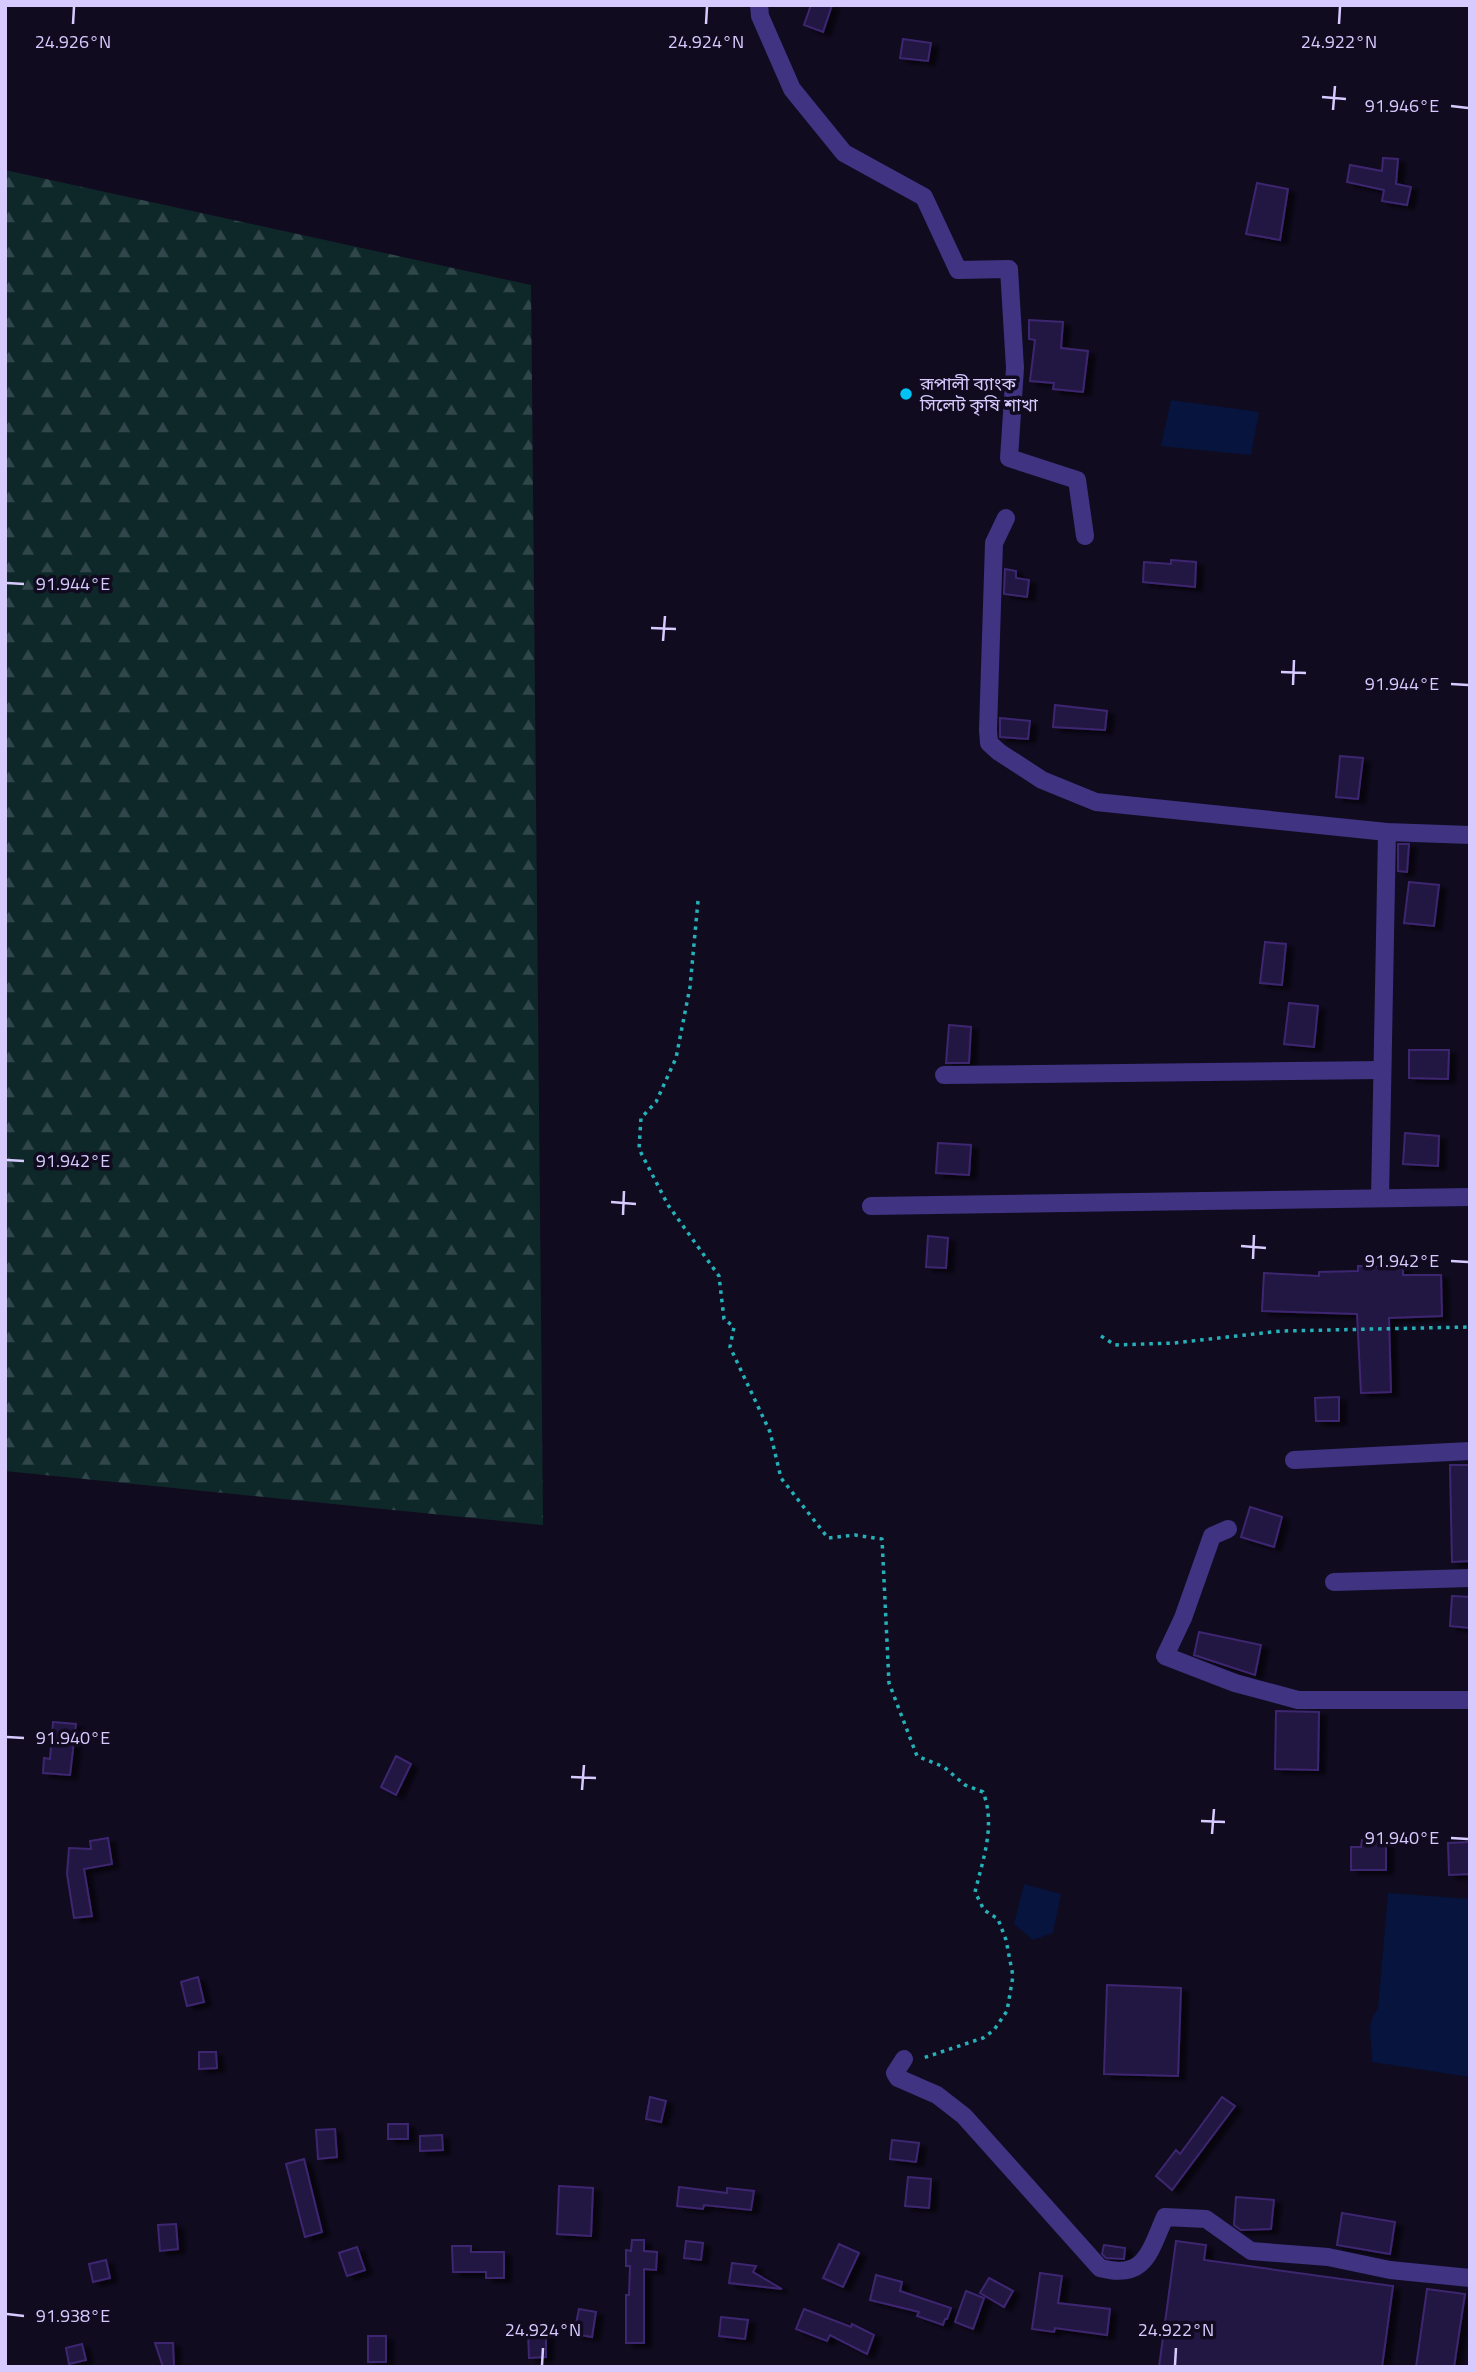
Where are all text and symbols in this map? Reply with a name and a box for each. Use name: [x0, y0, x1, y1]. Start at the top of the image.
text: 24.926°N: [35, 28, 111, 55]
text: 24.924°N: [668, 28, 744, 55]
text: 24.922°N: [1301, 28, 1377, 55]
text: 91.946°E: [1365, 92, 1439, 119]
place label: রূপালী ব্যাংক সিলেট কৃষি শাখা: [919, 370, 1038, 418]
marker: রূপালী ব্যাংক সিলেট কৃষি শাখা: [898, 386, 914, 402]
text: 91.944°E: [36, 570, 110, 597]
text: 91.944°E: [1365, 670, 1439, 697]
text: 91.942°E: [36, 1147, 110, 1174]
text: 91.942°E: [1365, 1247, 1439, 1274]
text: 91.940°E: [36, 1724, 110, 1751]
text: 91.940°E: [1365, 1824, 1439, 1851]
text: 91.938°E: [36, 2302, 110, 2329]
text: 24.924°N: [505, 2316, 581, 2343]
text: 24.922°N: [1138, 2316, 1214, 2343]

